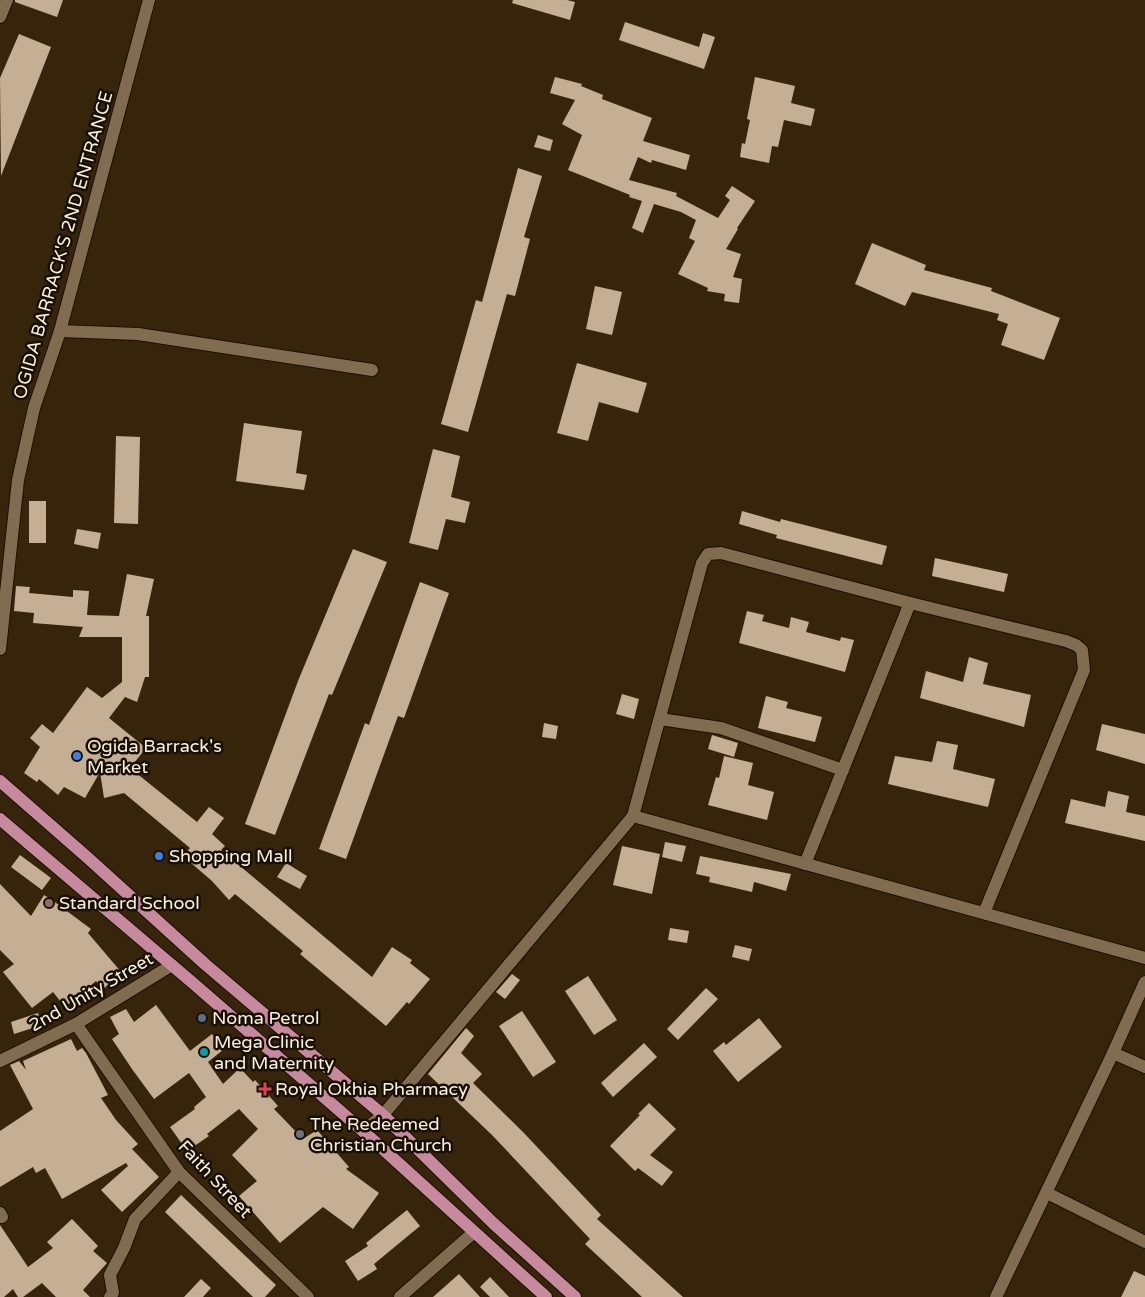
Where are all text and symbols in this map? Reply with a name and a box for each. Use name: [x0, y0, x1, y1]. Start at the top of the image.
street label: OGIDA BARRACK'S 2ND ENTRANCE: [8, 88, 118, 402]
place label: Ogida Barrack's Market: [87, 735, 222, 778]
marker: Ogida Barrack's Market: [71, 750, 83, 762]
place label: Shopping Mall: [169, 845, 293, 867]
marker: Shopping Mall: [153, 850, 165, 862]
place label: Standard School: [59, 892, 200, 914]
marker: Standard School: [43, 897, 55, 909]
street label: 2nd Unity Street: [25, 948, 157, 1036]
place label: Noma Petrol: [212, 1007, 319, 1029]
marker: Noma Petrol: [196, 1012, 208, 1024]
place label: Mega Clinic and Maternity: [214, 1031, 334, 1074]
marker: Mega Clinic and Maternity: [198, 1046, 210, 1058]
place label: Royal Okhia Pharmacy: [275, 1078, 468, 1100]
marker: Royal Okhia Pharmacy: [259, 1083, 271, 1095]
place label: The Redeemed Christian Church: [310, 1113, 452, 1156]
marker: The Redeemed Christian Church: [294, 1128, 306, 1140]
street label: Faith Street: [173, 1136, 257, 1222]

